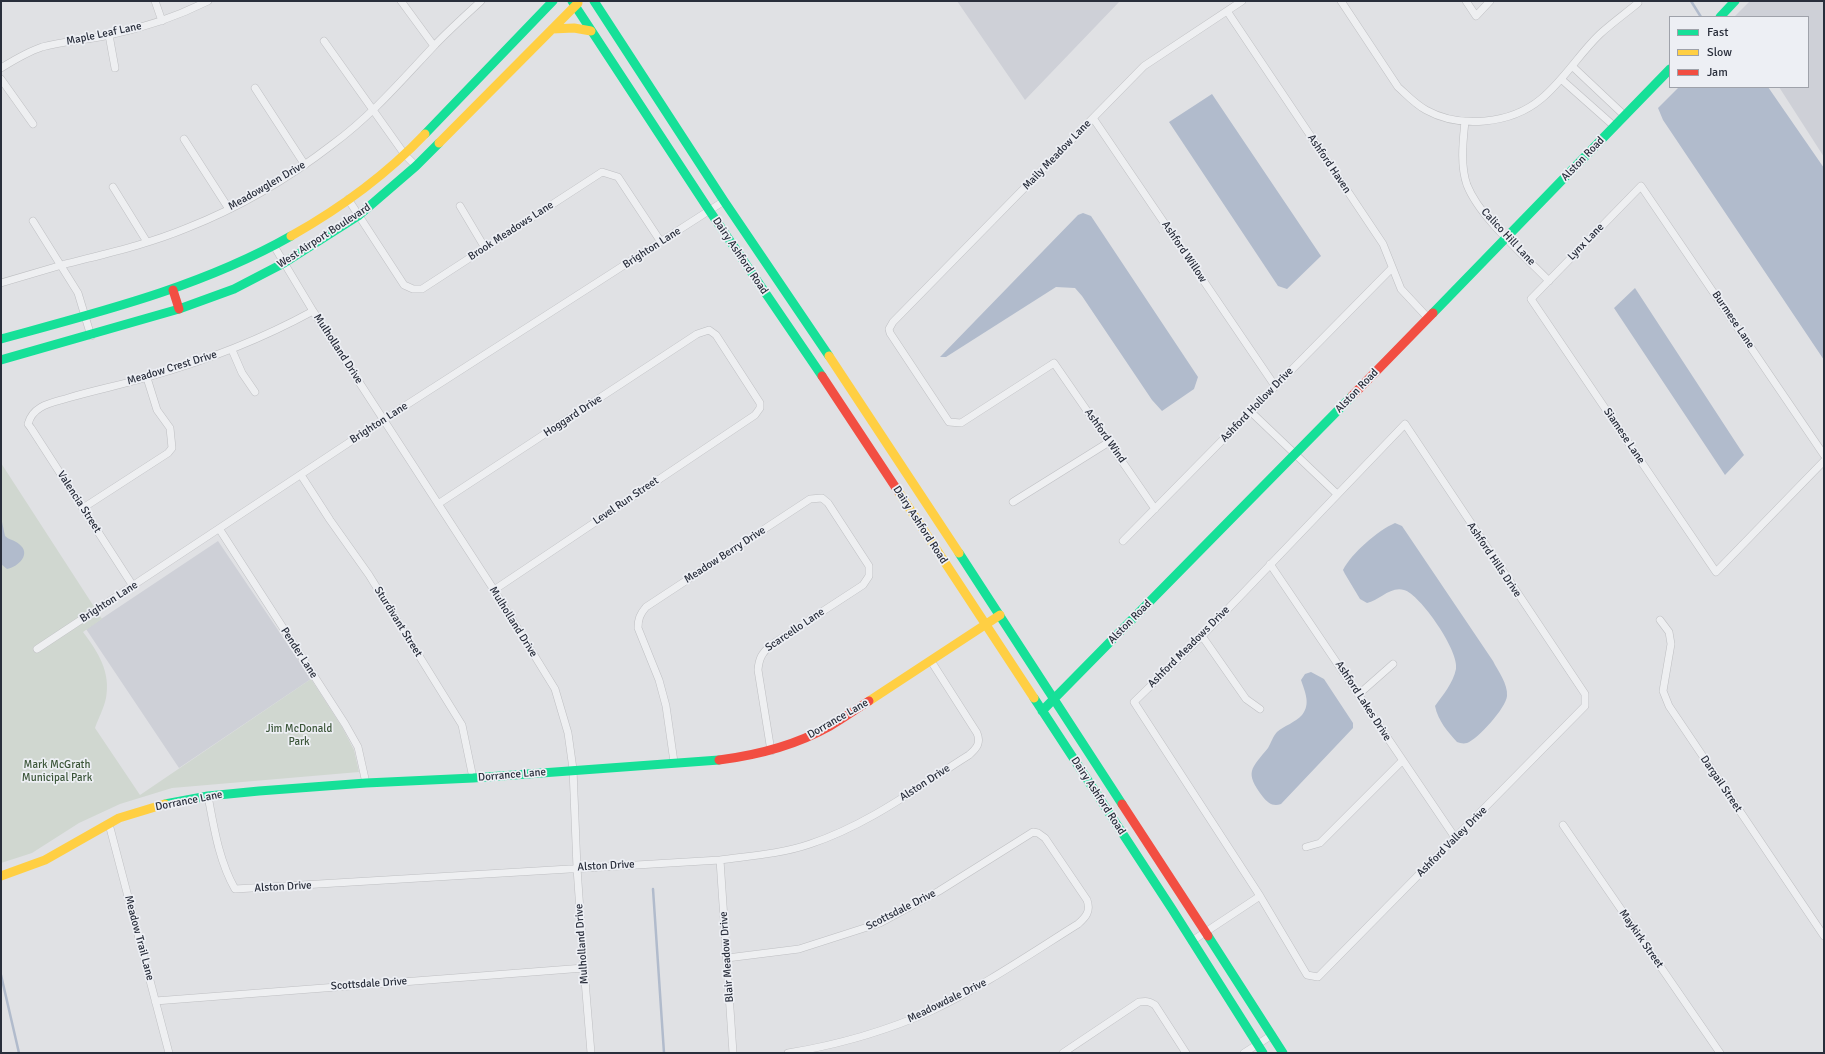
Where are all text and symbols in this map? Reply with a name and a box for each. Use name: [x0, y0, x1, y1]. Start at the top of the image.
legend: [1669, 16, 1809, 88]
street label: Maple Leaf Lane: [65, 20, 143, 48]
text: Fast: [1707, 25, 1728, 40]
text: Slow: [1707, 45, 1732, 60]
text: Jam: [1707, 65, 1728, 80]
street label: Maily Meadow Lane: [1020, 117, 1094, 193]
street label: Ashford Haven: [1304, 132, 1354, 196]
street label: Alston Road: [1559, 134, 1607, 184]
street label: Meadowglen Drive: [226, 159, 308, 213]
street label: Brook Meadows Lane: [466, 199, 556, 263]
street label: West Airport Boulevard: [275, 201, 373, 271]
street label: Calico Hill Lane: [1478, 206, 1538, 268]
street label: Dairy Ashford Road: [709, 215, 771, 297]
street label: Ashford Willow: [1159, 219, 1209, 285]
street label: Lynx Lane: [1565, 221, 1607, 263]
street label: Brighton Lane: [621, 224, 683, 272]
street label: Burmese Lane: [1709, 289, 1757, 351]
street label: Mulholland Drive: [311, 312, 365, 386]
street label: Meadow Crest Drive: [125, 348, 219, 388]
street label: Ashford Hollow Drive: [1218, 365, 1296, 445]
street label: Alston Road: [1333, 366, 1381, 416]
street label: Hoggard Drive: [541, 392, 605, 440]
street label: Brighton Lane: [348, 399, 410, 447]
street label: Ashford Wind: [1081, 406, 1129, 466]
street label: Siamese Lane: [1601, 406, 1647, 466]
street label: Valencia Street: [54, 469, 104, 535]
street label: Level Run Street: [591, 474, 661, 528]
street label: Dairy Ashford Road: [890, 484, 950, 566]
street label: Ashford Hills Drive: [1464, 520, 1524, 600]
street label: Meadow Berry Drive: [682, 524, 768, 586]
street label: Brighton Lane: [78, 578, 140, 626]
street label: Mulholland Drive: [486, 584, 540, 660]
street label: Sturdivant Street: [371, 585, 425, 659]
street label: Alston Road: [1106, 598, 1154, 646]
street label: Ashford Meadows Drive: [1145, 603, 1233, 691]
street label: Scarcello Lane: [763, 605, 827, 655]
street label: Pender Lane: [278, 625, 320, 681]
street label: Ashford Lakes Drive: [1332, 658, 1394, 744]
street label: Dorrance Lane: [805, 696, 871, 742]
park label: Jim McDonald Park: [266, 722, 332, 748]
street label: Dargail Street: [1697, 753, 1745, 815]
street label: Dairy Ashford Road: [1068, 755, 1128, 837]
park label: Mark McGrath Municipal Park: [22, 758, 92, 784]
street label: Alston Drive: [897, 762, 953, 804]
street label: Dorrance Lane: [477, 765, 547, 785]
street label: Dorrance Lane: [154, 788, 224, 814]
street label: Ashford Valley Drive: [1414, 804, 1490, 880]
street label: Alston Drive: [577, 858, 635, 874]
street label: Alston Drive: [254, 879, 312, 895]
street label: Scottsdale Drive: [864, 887, 938, 933]
street label: Meadow Trail Lane: [121, 894, 157, 982]
street label: Mulholland Drive: [573, 903, 591, 985]
street label: Maykirk Street: [1616, 907, 1666, 971]
street label: Blair Meadow Drive: [717, 911, 737, 1003]
street label: Scottsdale Drive: [330, 975, 408, 993]
street label: Meadowdale Drive: [905, 976, 989, 1026]

